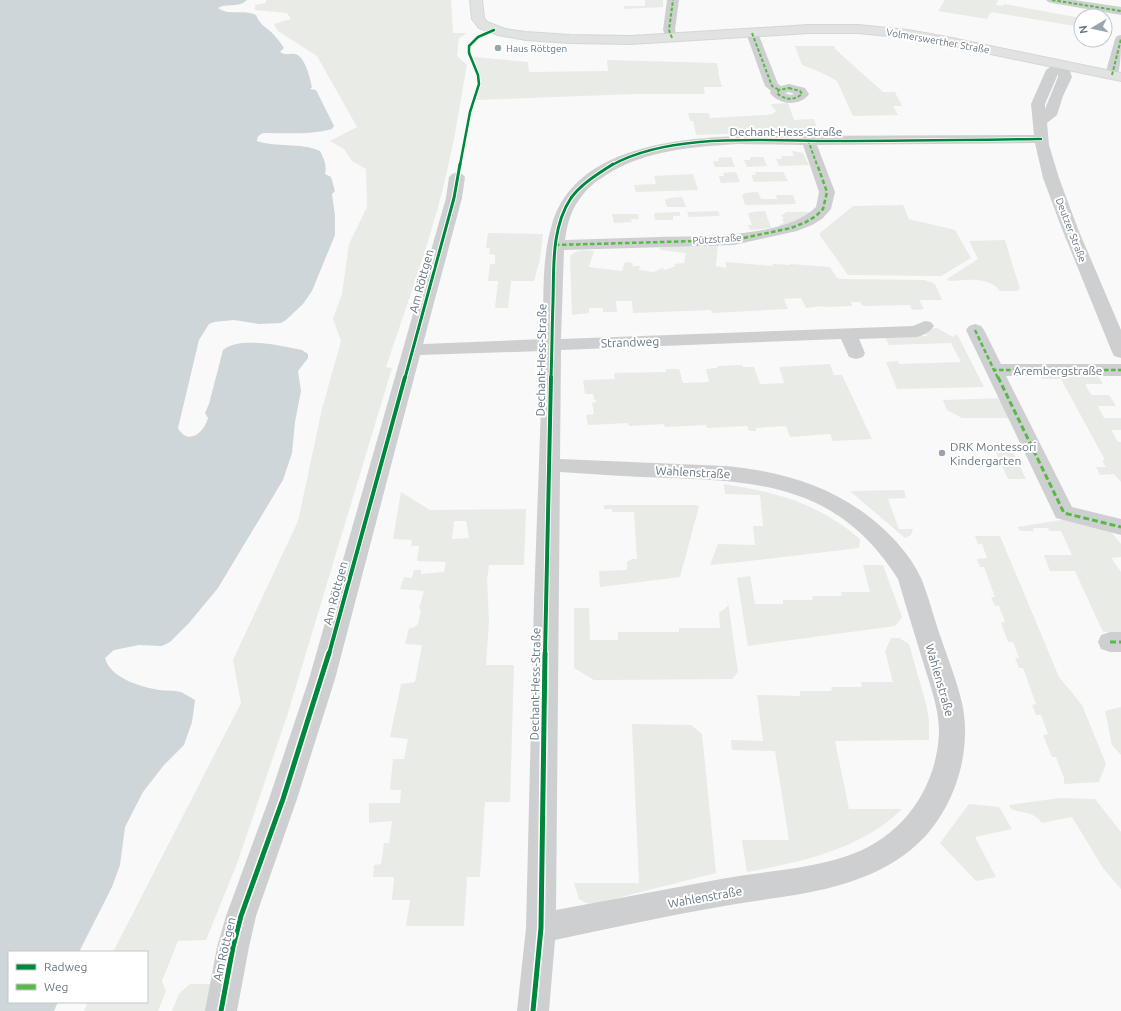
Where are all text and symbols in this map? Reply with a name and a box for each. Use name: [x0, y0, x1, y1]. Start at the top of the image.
north arrow: [1073, 8, 1113, 48]
text: N: [1077, 25, 1090, 35]
street label: Volmerswerther Straße: [885, 26, 991, 56]
marker: Haus Röttgen: [493, 43, 503, 53]
place label: Haus Röttgen: [506, 43, 567, 54]
street label: Dechant-Hess-Straße: [730, 125, 842, 138]
street label: Deutzer Straße: [1054, 196, 1088, 264]
street label: Pützstraße: [692, 232, 742, 246]
street label: Am Röttgen: [406, 248, 436, 314]
street label: Dechant-Hess-Straße: [534, 303, 548, 417]
street label: Strandweg: [601, 334, 659, 350]
street label: Arembergstraße: [1014, 364, 1102, 377]
place label: DRK Montessori Kindergarten: [950, 440, 1037, 467]
marker: DRK Montessori Kindergarten: [937, 448, 947, 458]
street label: Wahlenstraße: [655, 464, 731, 480]
street label: Am Röttgen: [320, 560, 350, 626]
street label: Dechant-Hess-Straße: [528, 627, 542, 741]
street label: Wahlenstraße: [923, 642, 957, 718]
street label: Wahlenstraße: [667, 884, 743, 910]
street label: Am Röttgen: [210, 916, 238, 982]
legend: [8, 951, 148, 1003]
text: Radweg: [44, 960, 87, 973]
text: Weg: [44, 980, 68, 993]

